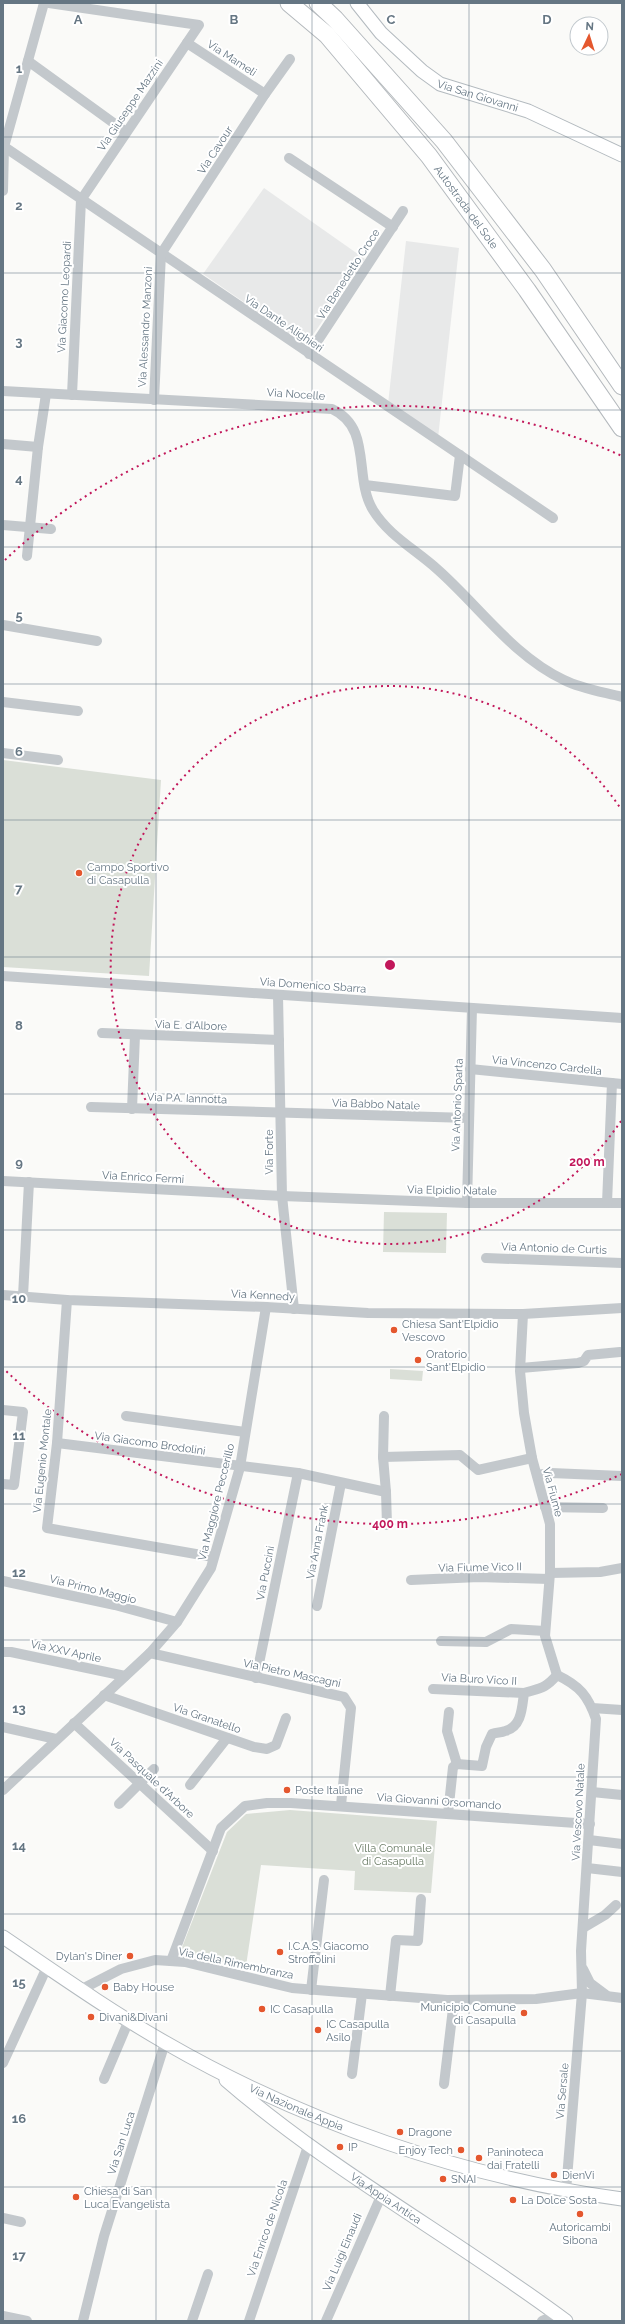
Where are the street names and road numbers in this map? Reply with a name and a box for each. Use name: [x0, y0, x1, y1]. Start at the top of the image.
street label: Via Mameli: [205, 38, 259, 79]
street label: Via Giuseppe Mazzini: [95, 57, 166, 154]
street label: Via San Giovanni: [435, 77, 520, 115]
street label: Via Cavour: [195, 124, 236, 177]
street label: Autostrada del Sole: [431, 163, 501, 252]
street label: Via Benedetto Croce: [314, 226, 383, 322]
street label: Via Giacomo Leopardi: [55, 241, 74, 353]
street label: Via Alessandro Manzoni: [136, 266, 155, 388]
street label: Via Dante Alighieri: [242, 292, 326, 355]
street label: Via Nocelle: [266, 386, 326, 403]
street label: Via Domenico Sbarra: [259, 975, 367, 996]
street label: Via E. d'Albore: [155, 1018, 228, 1033]
street label: Via Vincenzo Cardella: [491, 1053, 603, 1078]
street label: Via Antonio Sparta: [449, 1058, 466, 1152]
street label: Via P.A. Iannotta: [147, 1091, 227, 1106]
street label: Via Babbo Natale: [332, 1096, 421, 1113]
street label: Via Forte: [263, 1129, 276, 1175]
street label: Via Enrico Fermi: [102, 1169, 184, 1186]
street label: Via Elpidio Natale: [407, 1183, 497, 1198]
street label: Via Antonio de Curtis: [501, 1240, 607, 1257]
street label: Via Kennedy: [231, 1287, 295, 1304]
street label: Via Eugenio Montale: [31, 1408, 54, 1514]
street label: Via Giacomo Brodolini: [94, 1429, 206, 1458]
street label: Via Maggiore Peccerillo: [196, 1442, 237, 1562]
street label: Via Fiume: [540, 1466, 565, 1519]
street label: Via Anna Frank: [304, 1504, 331, 1580]
street label: Via Puccini: [254, 1545, 277, 1601]
street label: Via Fiume Vico II: [438, 1560, 522, 1575]
street label: Via Primo Maggio: [48, 1572, 138, 1607]
street label: Via XXV Aprile: [29, 1638, 103, 1665]
street label: Via Pietro Mascagni: [242, 1657, 342, 1690]
street label: Via Buro Vico II: [441, 1671, 517, 1688]
street label: Via Granatello: [171, 1701, 243, 1736]
street label: Via Pasquale d'Arbore: [106, 1736, 197, 1821]
street label: Via Vescovo Natale: [569, 1762, 588, 1861]
street label: Via Giovanni Orsomando: [376, 1791, 502, 1812]
street label: Via della Rimembranza: [177, 1945, 295, 1982]
street label: Via Sersale: [554, 2062, 571, 2120]
street label: Via Nazionale Appia: [247, 2082, 345, 2134]
street label: Via San Luca: [105, 2110, 138, 2176]
street label: Via Appia Antica: [348, 2170, 423, 2227]
street label: Via Enrico de Nicola: [245, 2178, 290, 2278]
street label: Via Luigi Einaudi: [320, 2211, 365, 2293]

